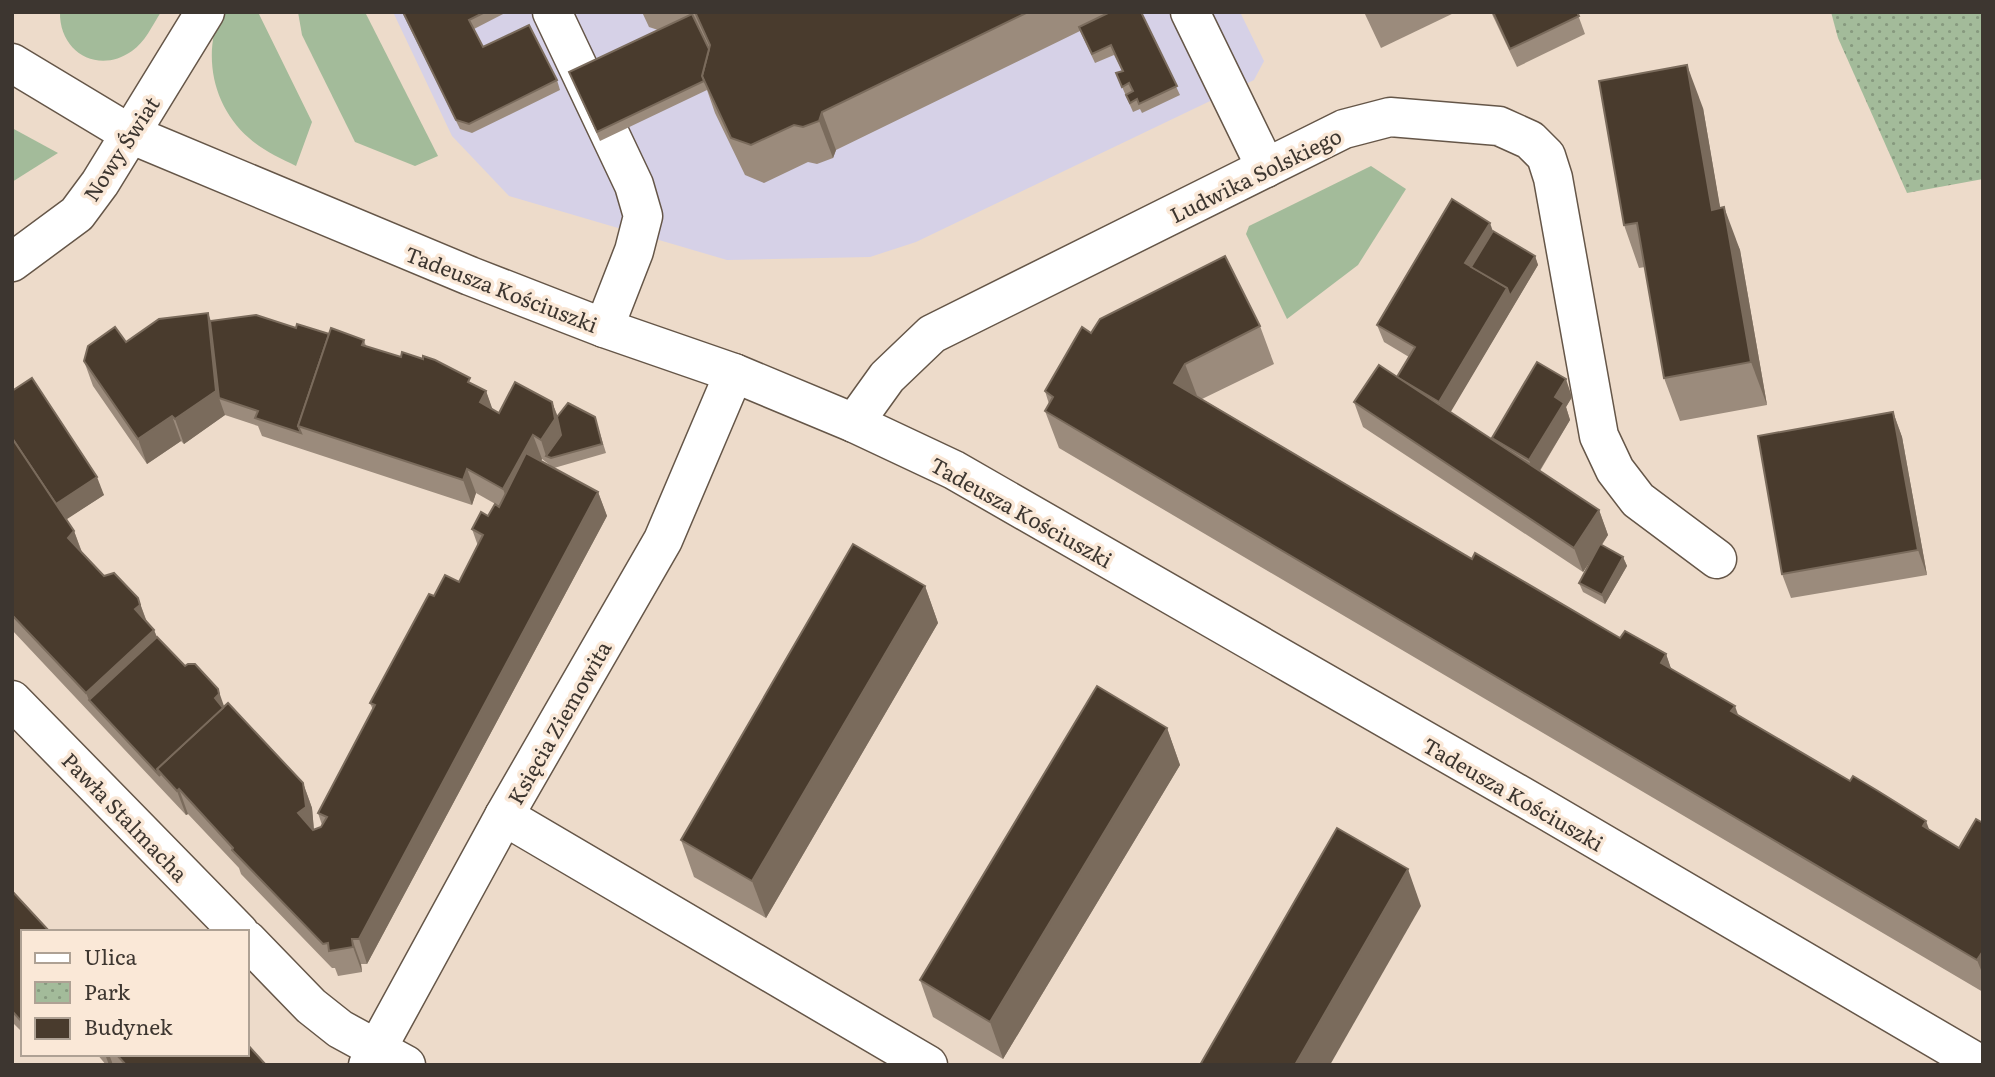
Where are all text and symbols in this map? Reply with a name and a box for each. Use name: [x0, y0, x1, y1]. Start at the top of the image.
street label: Nowy Świat: [74, 89, 166, 207]
street label: Ludwika Solskiego: [1164, 119, 1346, 229]
street label: Tadeusza Kościuszki: [401, 237, 603, 339]
street label: Tadeusza Kościuszki: [925, 448, 1119, 574]
street label: Księcia Ziemowita: [499, 634, 618, 809]
street label: Tadeusza Kościuszki: [1418, 729, 1610, 857]
street label: Pawła Stalmacha: [56, 744, 196, 888]
legend: [21, 930, 248, 1056]
text: Ulica: [84, 940, 138, 971]
text: Park: [84, 975, 130, 1006]
text: Budynek: [84, 1010, 173, 1041]

